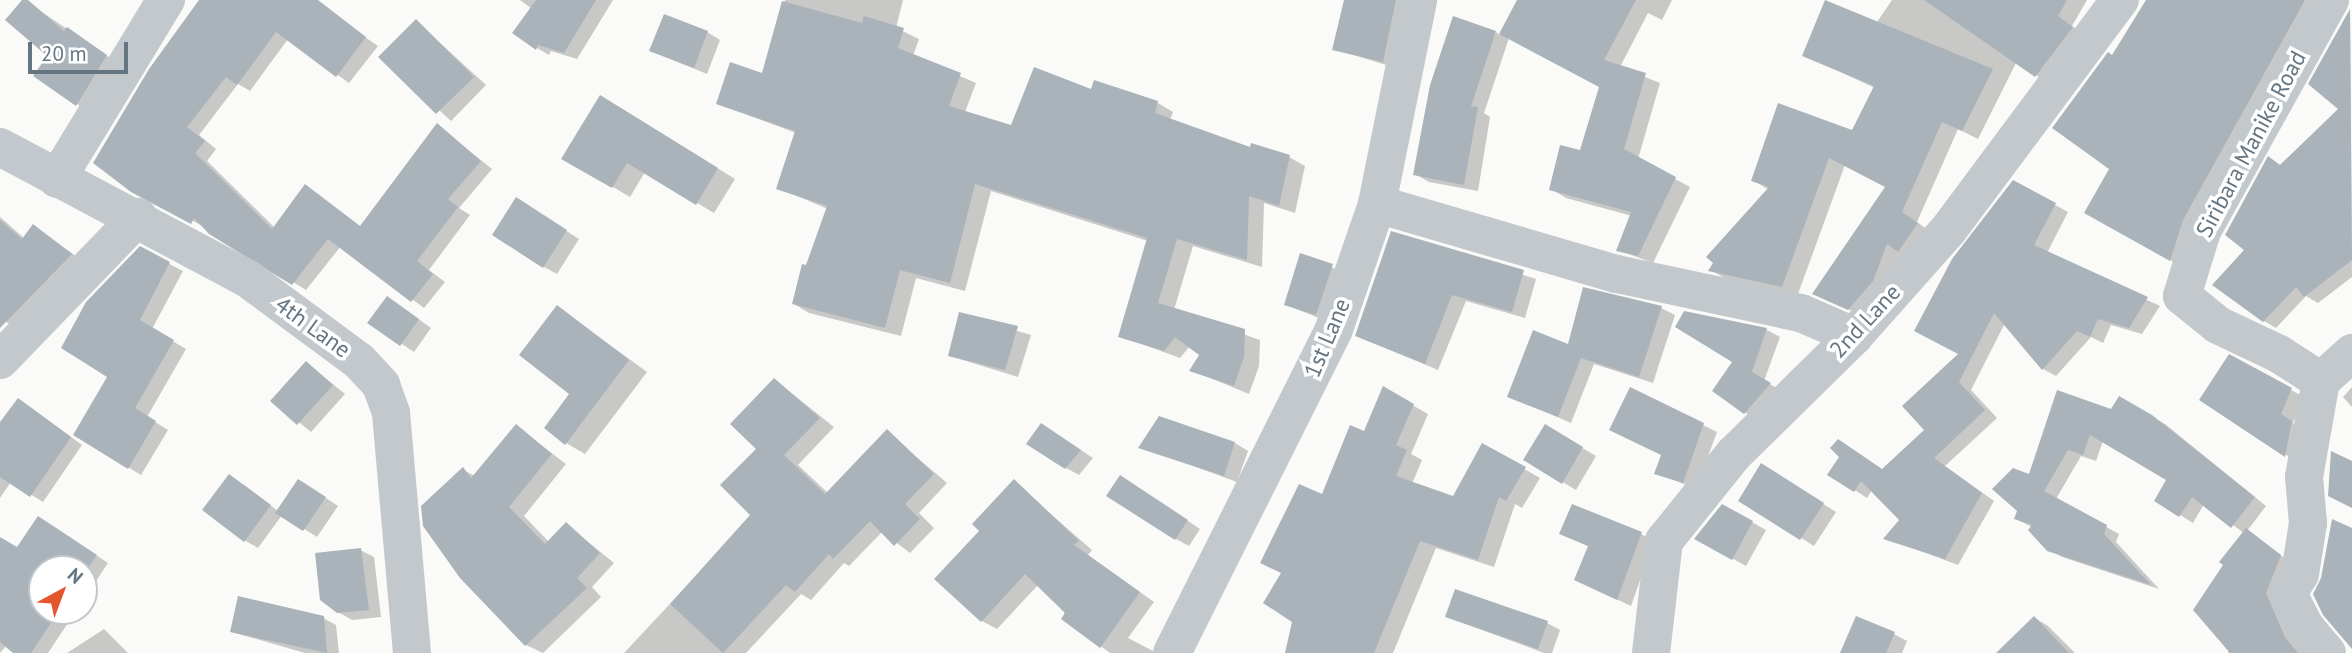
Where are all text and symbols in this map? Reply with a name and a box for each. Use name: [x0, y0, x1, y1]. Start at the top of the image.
scale bar: [32, 28, 131, 72]
text: 20 m: [41, 40, 87, 67]
street label: Siribara Manike Road: [2190, 46, 2312, 242]
street label: 2nd Lane: [1824, 278, 1906, 364]
street label: 4th Lane: [270, 291, 356, 363]
street label: 1st Lane: [1298, 294, 1356, 382]
north arrow: [28, 555, 98, 625]
text: N: [63, 563, 88, 589]

